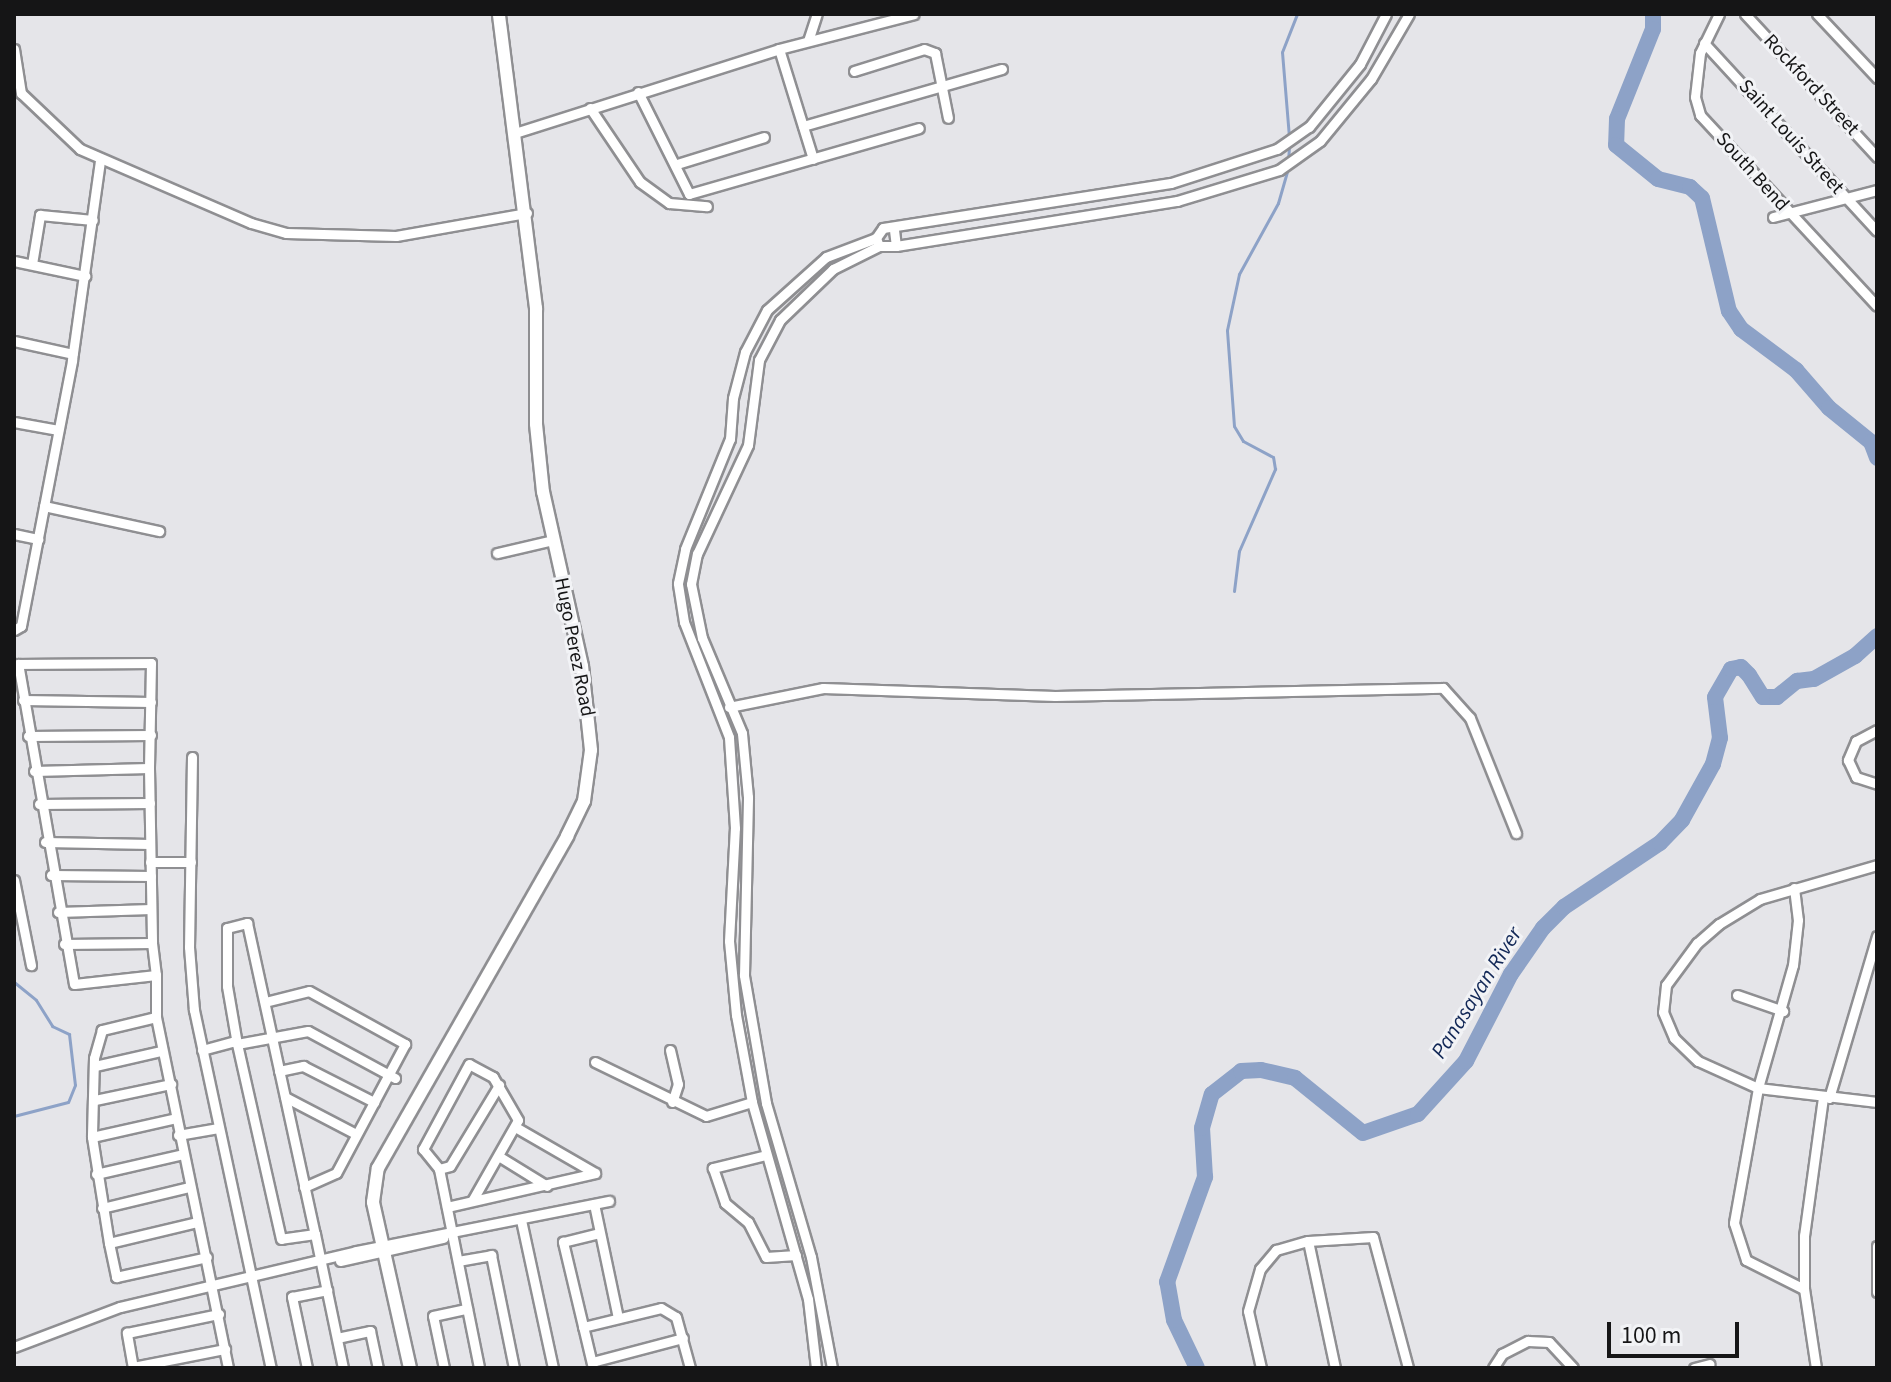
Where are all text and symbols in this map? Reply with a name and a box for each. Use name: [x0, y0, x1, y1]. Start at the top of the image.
street label: Rockford Street: [1758, 29, 1864, 141]
street label: Saint Louis Street: [1733, 75, 1849, 199]
street label: South Bend: [1710, 128, 1794, 216]
street label: Hugo Perez Road: [549, 575, 599, 719]
water label: Panasayan River: [1426, 922, 1528, 1064]
scale bar: [1611, 1306, 1743, 1356]
text: 100 m: [1621, 1318, 1681, 1353]

